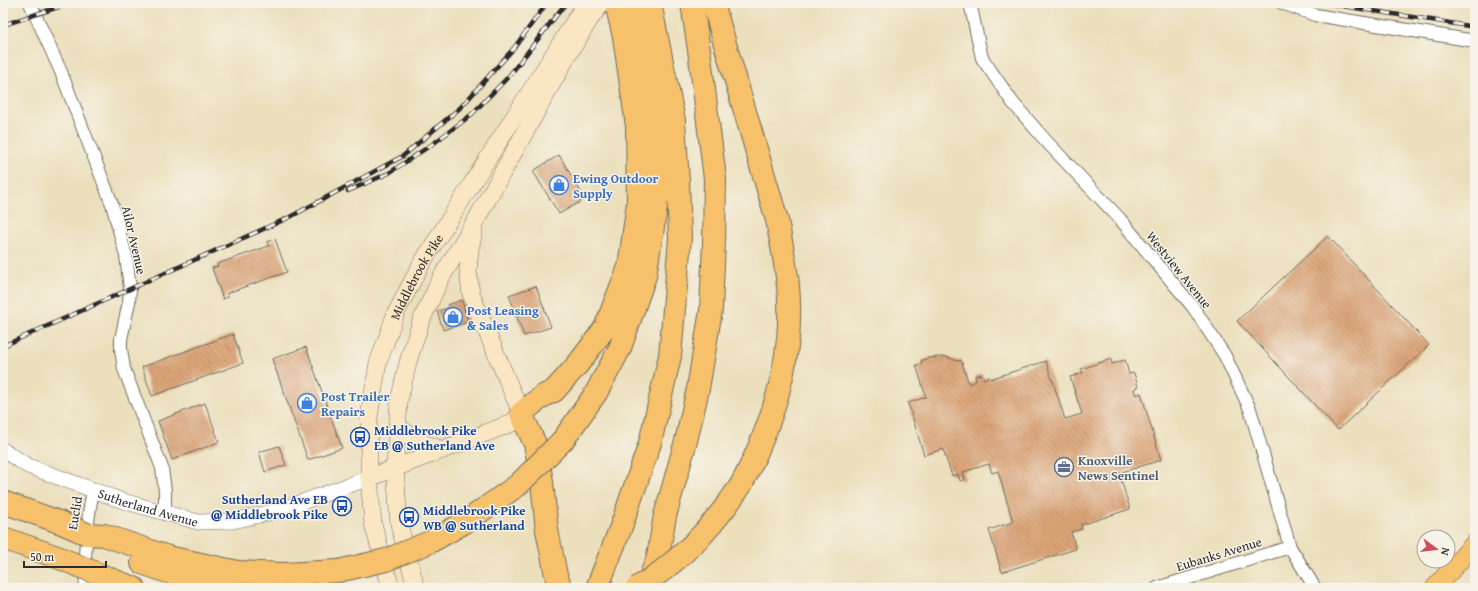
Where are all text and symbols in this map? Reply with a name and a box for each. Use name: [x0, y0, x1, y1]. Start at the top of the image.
place label: Ewing Outdoor Supply: [573, 169, 659, 203]
shop icon: Ewing Outdoor Supply: [548, 174, 570, 196]
street label: Ailor Avenue: [117, 204, 151, 276]
street label: Westview Avenue: [1142, 227, 1216, 313]
street label: Middlebrook Pike: [385, 230, 448, 322]
place label: Post Leasing & Sales: [467, 301, 539, 335]
shop icon: Post Leasing & Sales: [442, 306, 464, 328]
place label: Post Trailer Repairs: [321, 387, 389, 421]
shop icon: Post Trailer Repairs: [296, 392, 318, 414]
place label: Middlebrook Pike EB @ Sutherland Ave: [374, 421, 495, 455]
bus stop icon: Middlebrook Pike EB @ Sutherland Ave: [349, 426, 371, 448]
place label: Knoxville News Sentinel: [1078, 451, 1159, 485]
office icon: Knoxville News Sentinel: [1053, 456, 1075, 478]
street label: Sutherland Avenue: [96, 483, 201, 531]
place label: Sutherland Ave EB @ Middlebrook Pike: [211, 490, 328, 524]
street label: Euclid: [63, 495, 87, 531]
bus stop icon: Sutherland Ave EB @ Middlebrook Pike: [331, 495, 353, 517]
place label: Middlebrook Pike WB @ Sutherland: [423, 501, 526, 535]
bus stop icon: Middlebrook Pike WB @ Sutherland: [398, 506, 420, 528]
north arrow: [1416, 529, 1456, 569]
street label: Eubanks Avenue: [1174, 532, 1264, 576]
scale bar: [24, 543, 106, 569]
text: N: [1437, 546, 1454, 558]
text: 50 m: [30, 548, 54, 565]

